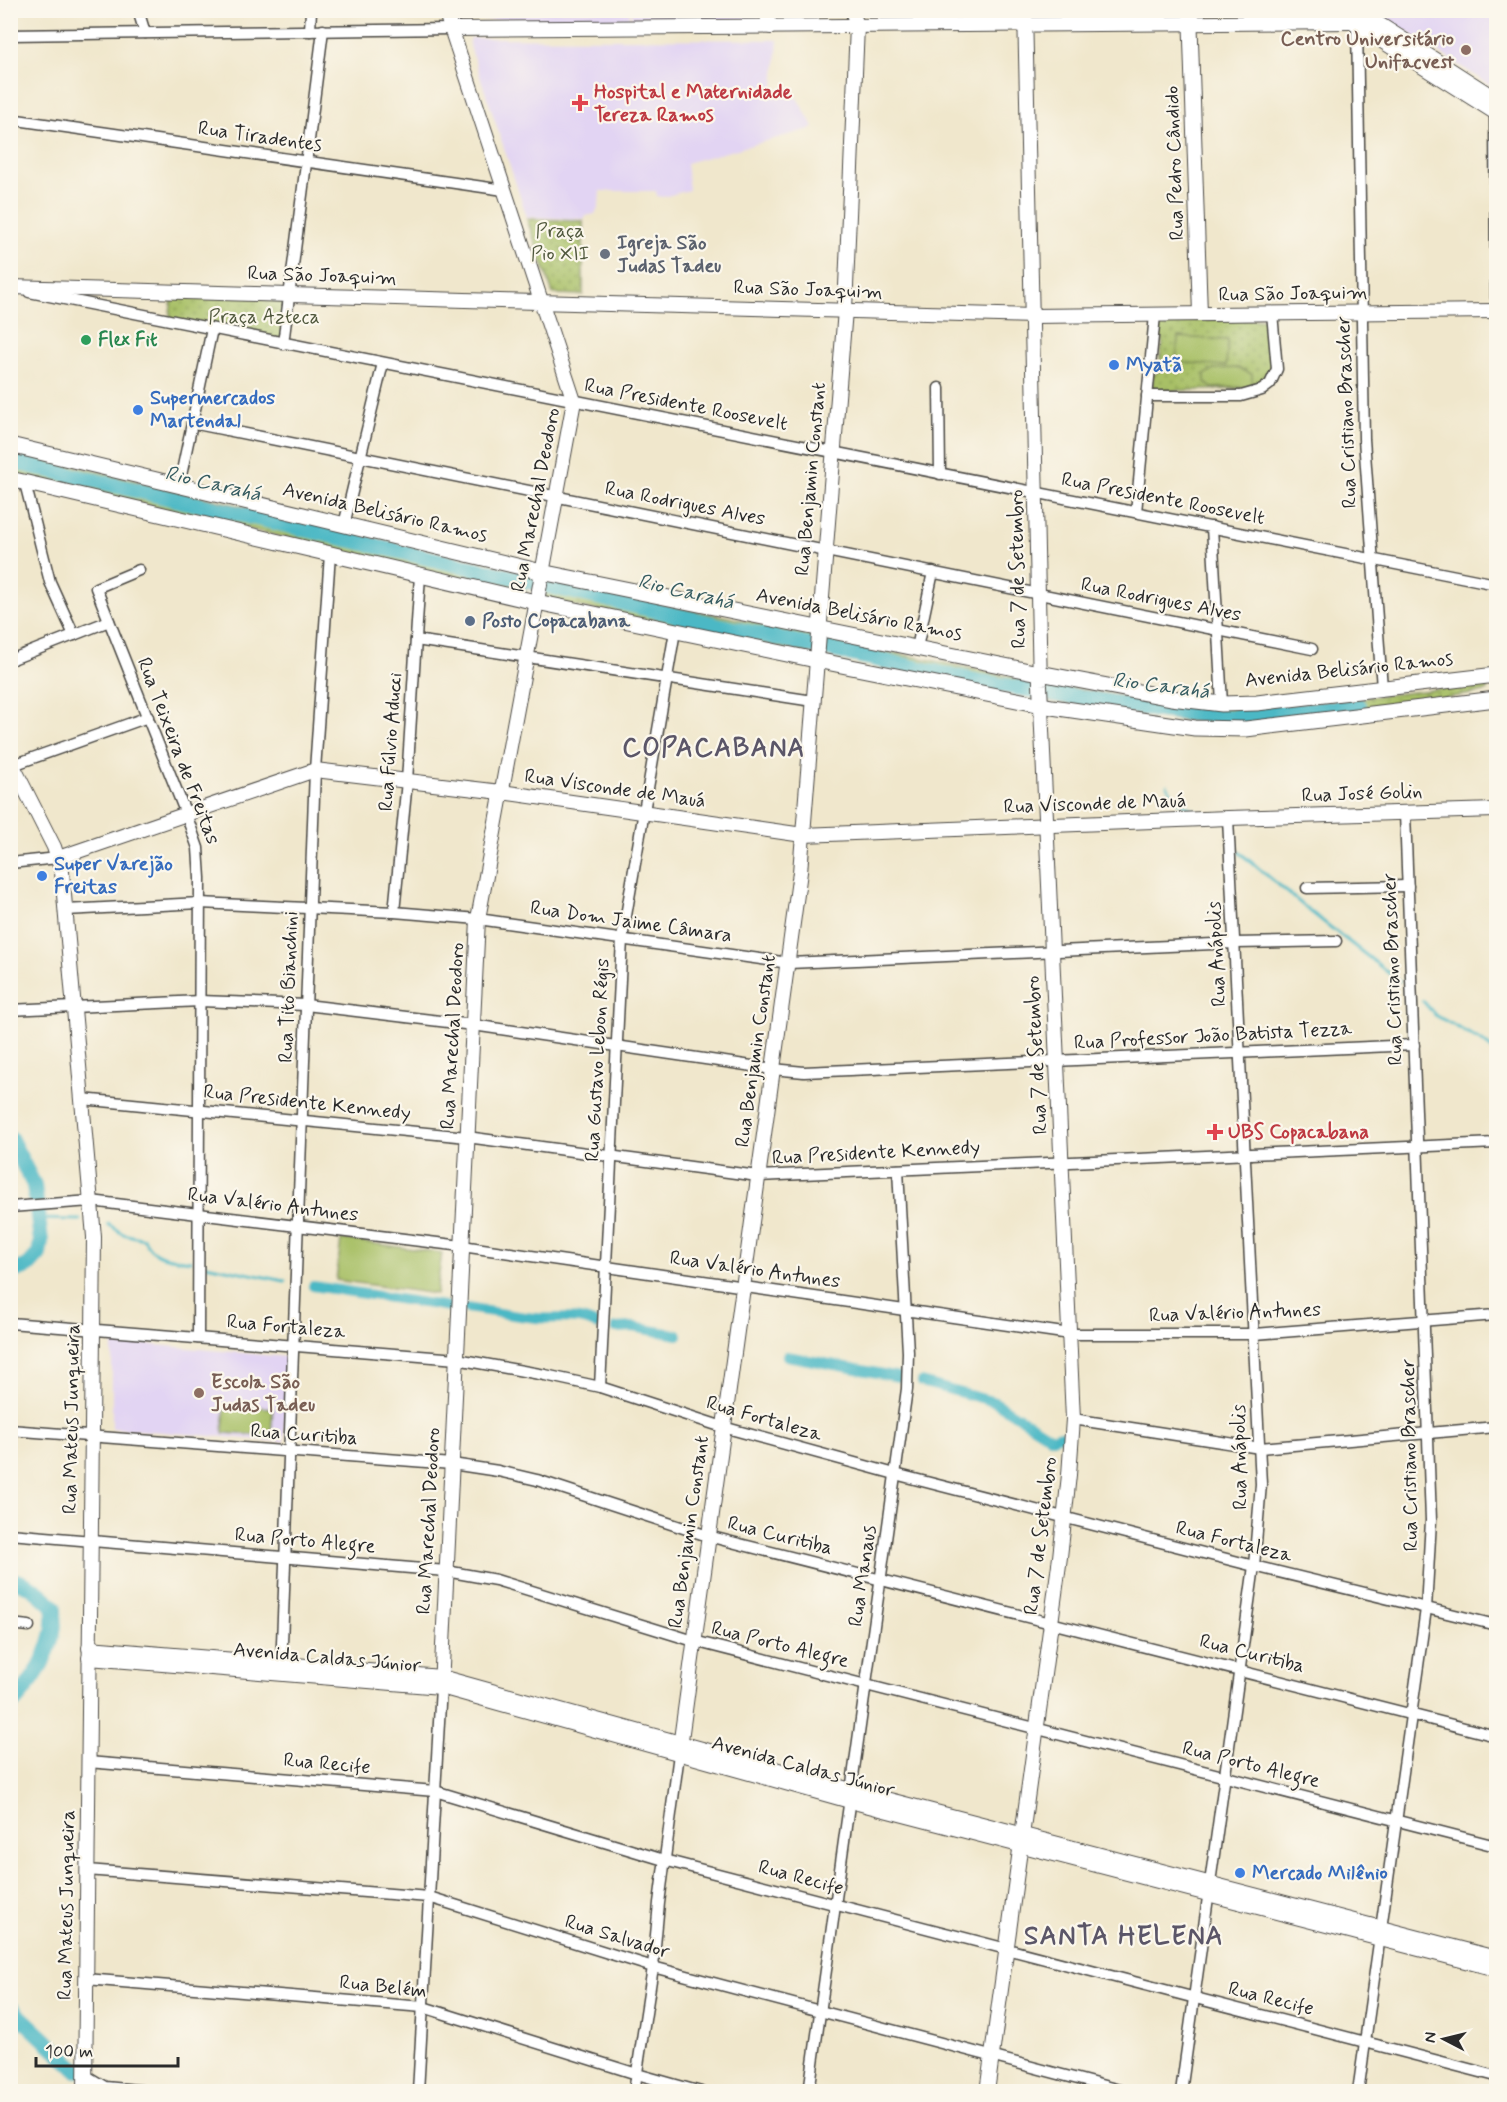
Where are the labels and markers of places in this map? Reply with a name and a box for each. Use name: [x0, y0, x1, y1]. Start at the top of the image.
place label: Centro Universitário Unifacvest: [1280, 26, 1454, 76]
marker: Centro Universitário Unifacvest: [1459, 43, 1473, 57]
place label: Hospital e Maternidade Tereza Ramos: [594, 79, 793, 129]
marker: Hospital e Maternidade Tereza Ramos: [571, 94, 589, 112]
place label: Igreja São Judas Tadeu: [617, 230, 721, 280]
marker: Igreja São Judas Tadeu: [598, 247, 612, 261]
place label: Flex Fit: [98, 327, 158, 354]
marker: Flex Fit: [79, 333, 93, 347]
place label: Myatã: [1126, 352, 1182, 379]
marker: Myatã: [1107, 358, 1121, 372]
place label: Supermercados Martendal: [150, 385, 275, 435]
marker: Supermercados Martendal: [131, 403, 145, 417]
place label: Posto Copacabana: [482, 608, 631, 635]
marker: Posto Copacabana: [463, 614, 477, 628]
place label: Super Varejão Freitas: [54, 851, 173, 901]
marker: Super Varejão Freitas: [35, 869, 49, 883]
place label: UBS Copacabana: [1228, 1119, 1369, 1146]
marker: UBS Copacabana: [1206, 1123, 1224, 1141]
place label: Escola São Judas Tadeu: [211, 1369, 315, 1419]
marker: Escola São Judas Tadeu: [192, 1386, 206, 1400]
place label: Mercado Milênio: [1252, 1860, 1388, 1887]
marker: Mercado Milênio: [1233, 1866, 1247, 1880]

